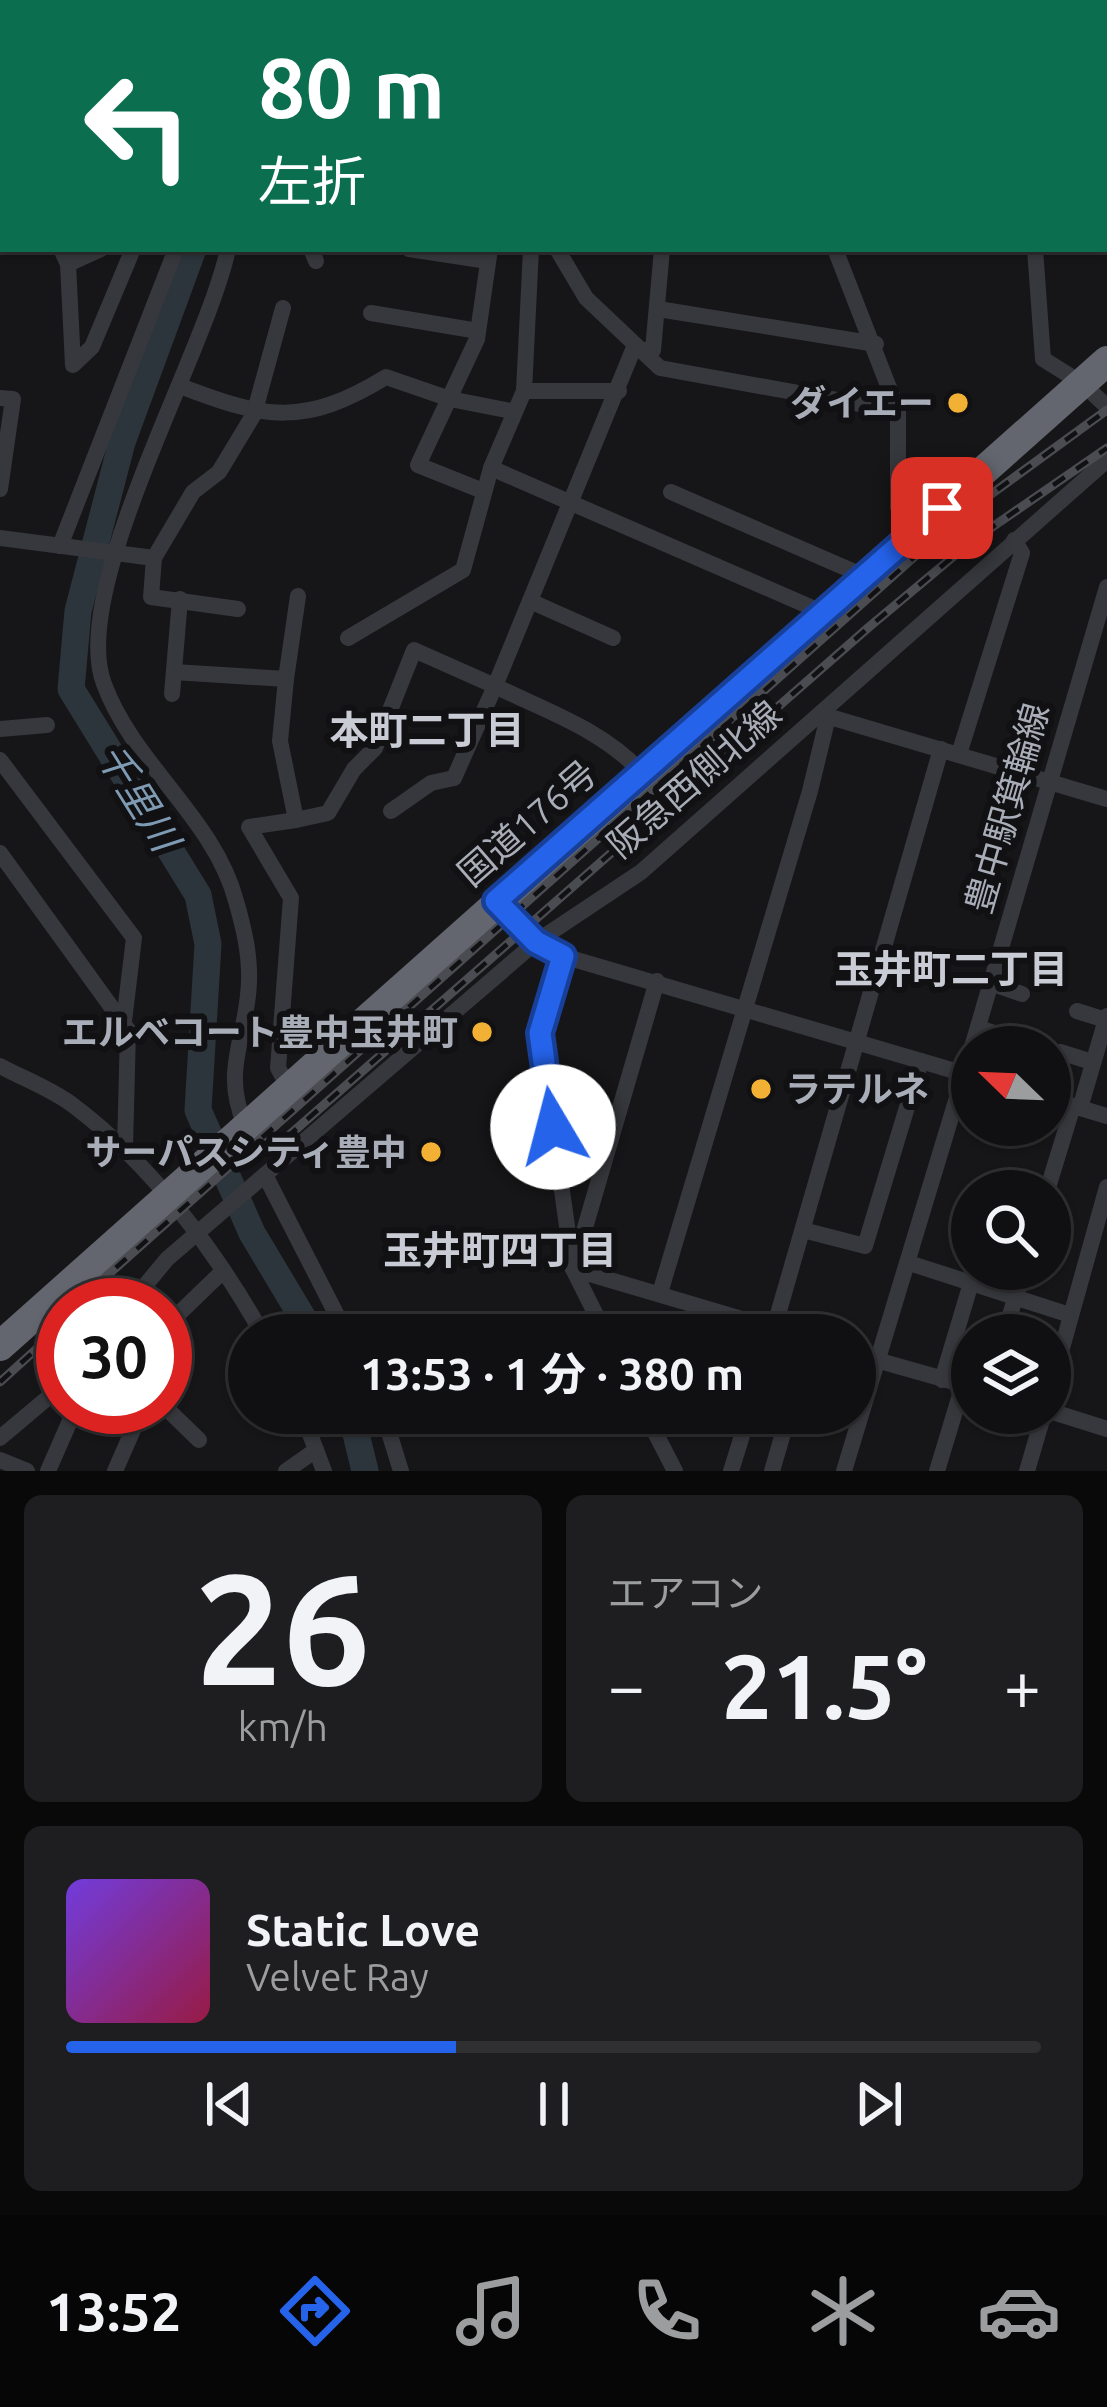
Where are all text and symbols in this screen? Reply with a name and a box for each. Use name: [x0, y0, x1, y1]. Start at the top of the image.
text: 80 m: [258, 40, 445, 134]
icon: left: [60, 48, 216, 204]
text: 左折: [258, 151, 366, 211]
place label: ダイエー: [790, 382, 934, 423]
marker: ダイエー: [945, 390, 971, 416]
pin: [891, 457, 993, 559]
icon: arrive: [909, 475, 975, 541]
street label: 阪急西側北線: [599, 692, 789, 865]
street label: 豊中駅箕輪線: [957, 698, 1056, 917]
district label: 本町二丁目: [329, 708, 525, 751]
water label: 千里川: [89, 736, 190, 861]
street label: 国道176号: [449, 752, 604, 894]
district label: 玉井町二丁目: [834, 947, 1068, 990]
place label: エルベコート豊中玉井町: [62, 1011, 458, 1052]
marker: エルベコート豊中玉井町: [469, 1019, 495, 1045]
north arrow: [951, 1026, 1071, 1146]
map controls: [951, 1026, 1071, 1434]
position arrow: [490, 1064, 616, 1190]
place label: ラテルネ: [785, 1068, 929, 1109]
marker: ラテルネ: [748, 1076, 774, 1102]
place label: サーパスシティ豊中: [86, 1131, 407, 1172]
marker: サーパスシティ豊中: [418, 1139, 444, 1165]
button: search: [951, 1170, 1071, 1290]
district label: 玉井町四丁目: [383, 1228, 617, 1271]
speed limit sign: 30: [36, 1278, 192, 1434]
button: layers: [951, 1314, 1071, 1434]
text: 13:53 · 1 分 · 380 m: [360, 1348, 744, 1399]
text: 26: [195, 1540, 371, 1714]
text: エアコン: [608, 1571, 764, 1614]
text: 21.5°: [721, 1635, 927, 1736]
text: −: [608, 1648, 645, 1722]
text: +: [1004, 1648, 1041, 1722]
text: km/h: [238, 1705, 328, 1748]
text: Static Love: [246, 1904, 480, 1955]
text: Velvet Ray: [246, 1955, 429, 1998]
icon: previous: [196, 2071, 262, 2137]
icon: pause: [521, 2071, 587, 2137]
icon: next: [846, 2071, 912, 2137]
icon: directions: [273, 2269, 357, 2353]
icon: music: [449, 2269, 533, 2353]
icon: phone: [625, 2269, 709, 2353]
icon: climate: [801, 2269, 885, 2353]
icon: car: [977, 2269, 1061, 2353]
text: 13:52: [46, 2281, 181, 2341]

